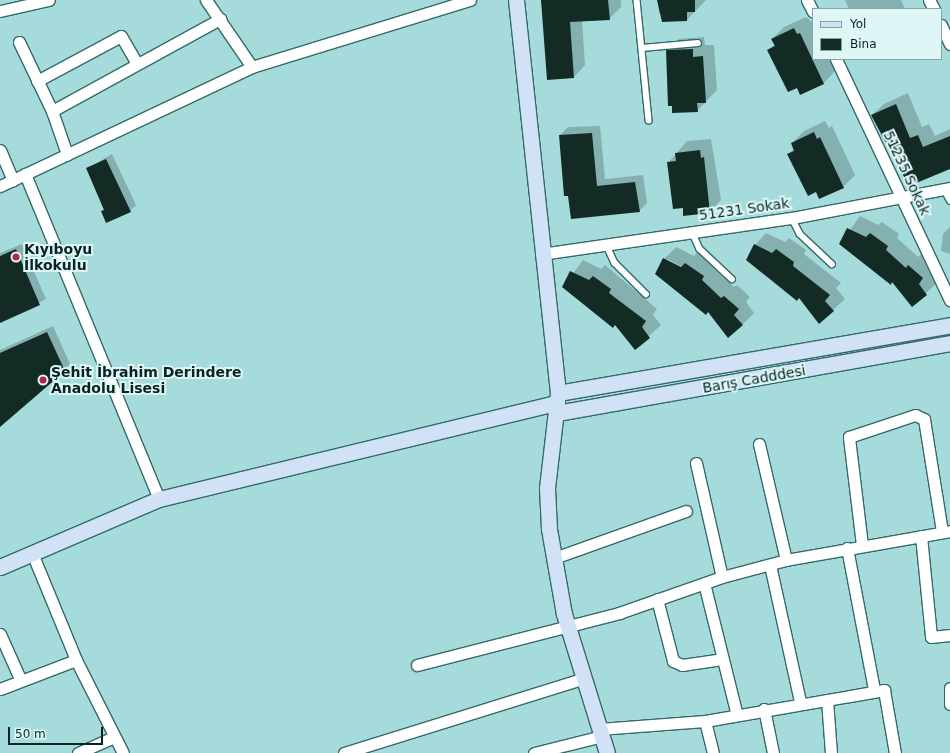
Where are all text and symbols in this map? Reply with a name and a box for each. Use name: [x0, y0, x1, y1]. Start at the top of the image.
legend: [812, 8, 942, 60]
text: Yol: [850, 17, 866, 31]
text: Bina: [850, 37, 877, 51]
street label: 51235 Sokak: [880, 128, 934, 218]
street label: 51231 Sokak: [698, 194, 790, 224]
place label: Kıyıboyu İlkokulu: [24, 241, 92, 274]
marker: Kıyıboyu İlkokulu: [11, 252, 21, 262]
street label: Barış Cadddesi: [701, 362, 807, 396]
place label: Şehit İbrahim Derindere Anadolu Lisesi: [51, 364, 241, 396]
marker: Şehit İbrahim Derindere Anadolu Lisesi: [38, 375, 48, 385]
scale bar: [10, 719, 105, 745]
text: 50 m: [15, 727, 46, 741]

